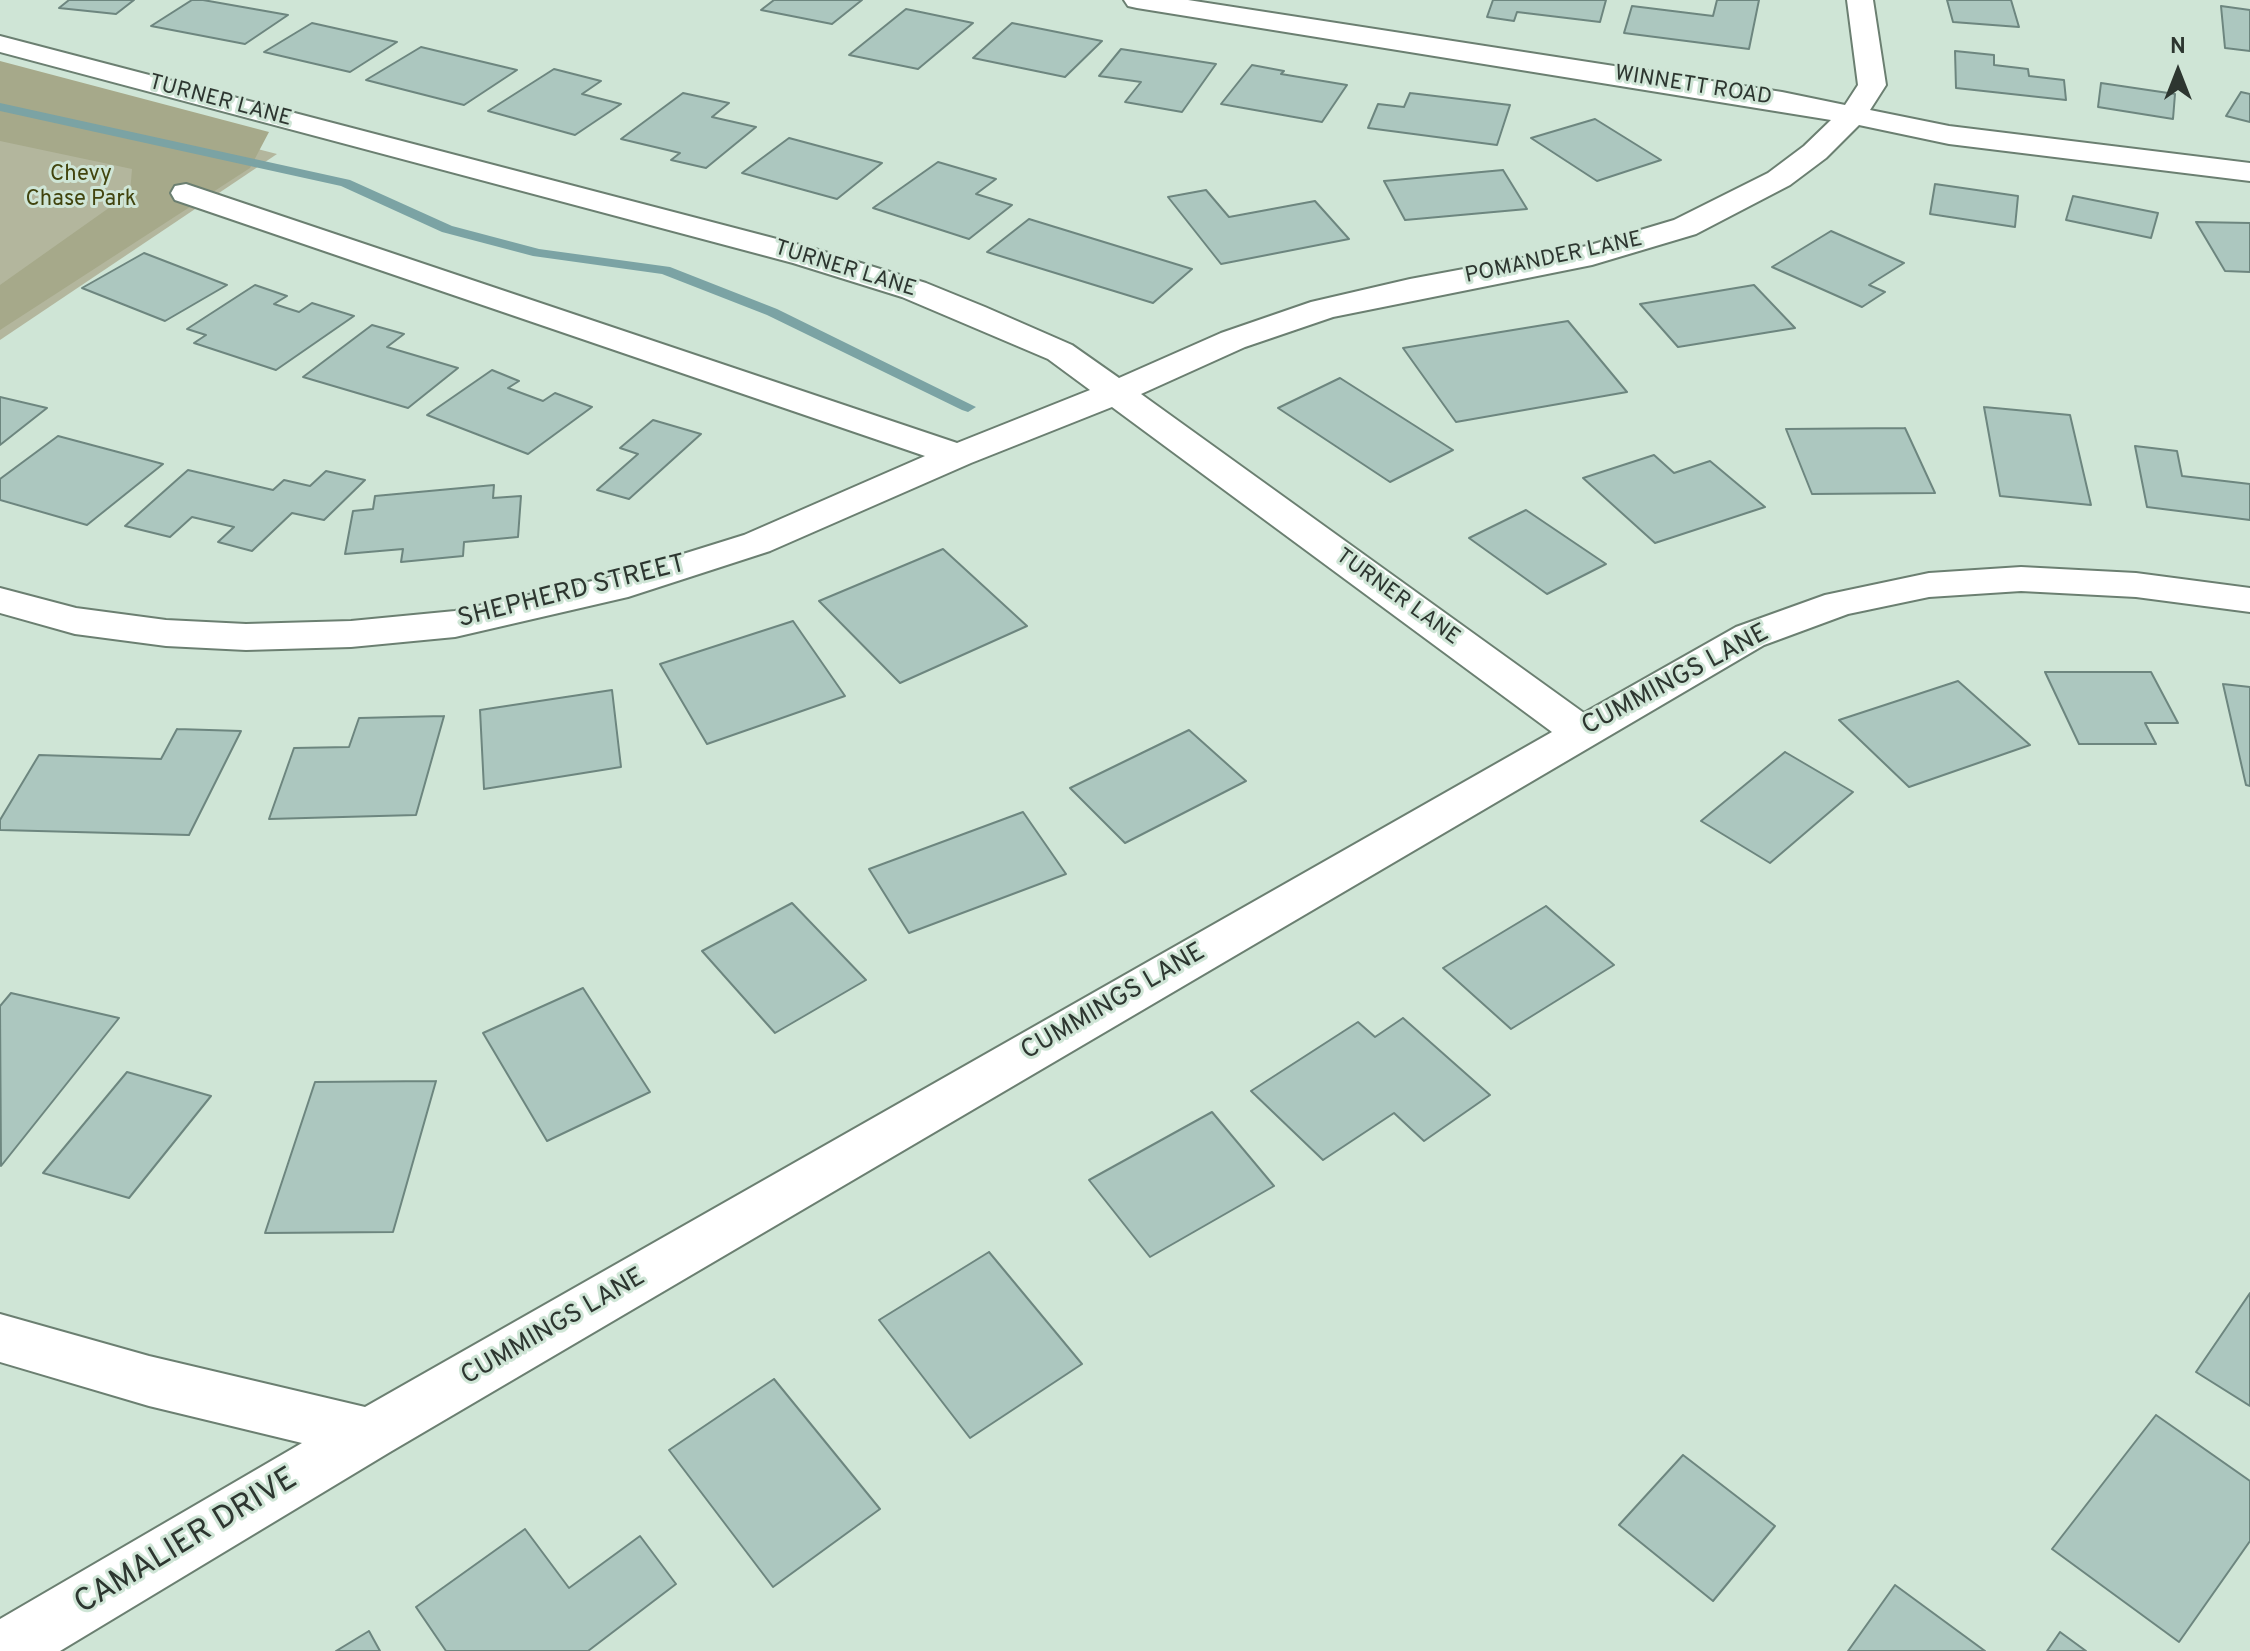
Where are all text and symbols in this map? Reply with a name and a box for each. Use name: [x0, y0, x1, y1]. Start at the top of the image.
north arrow: [2138, 32, 2218, 112]
text: N: [2170, 34, 2186, 61]
street label: WINNETT ROAD: [1613, 62, 1773, 112]
street label: TURNER LANE: [146, 70, 294, 134]
park label: Chevy Chase Park: [26, 163, 136, 214]
street label: POMANDER LANE: [1463, 227, 1645, 291]
street label: TURNER LANE: [771, 236, 919, 304]
street label: TURNER LANE: [1330, 544, 1464, 652]
street label: SHEPHERD STREET: [455, 550, 689, 636]
street label: CUMMINGS LANE: [1577, 619, 1775, 743]
street label: CUMMINGS LANE: [1016, 938, 1212, 1068]
street label: CUMMINGS LANE: [456, 1263, 652, 1393]
street label: CAMALIER DRIVE: [69, 1461, 305, 1625]

